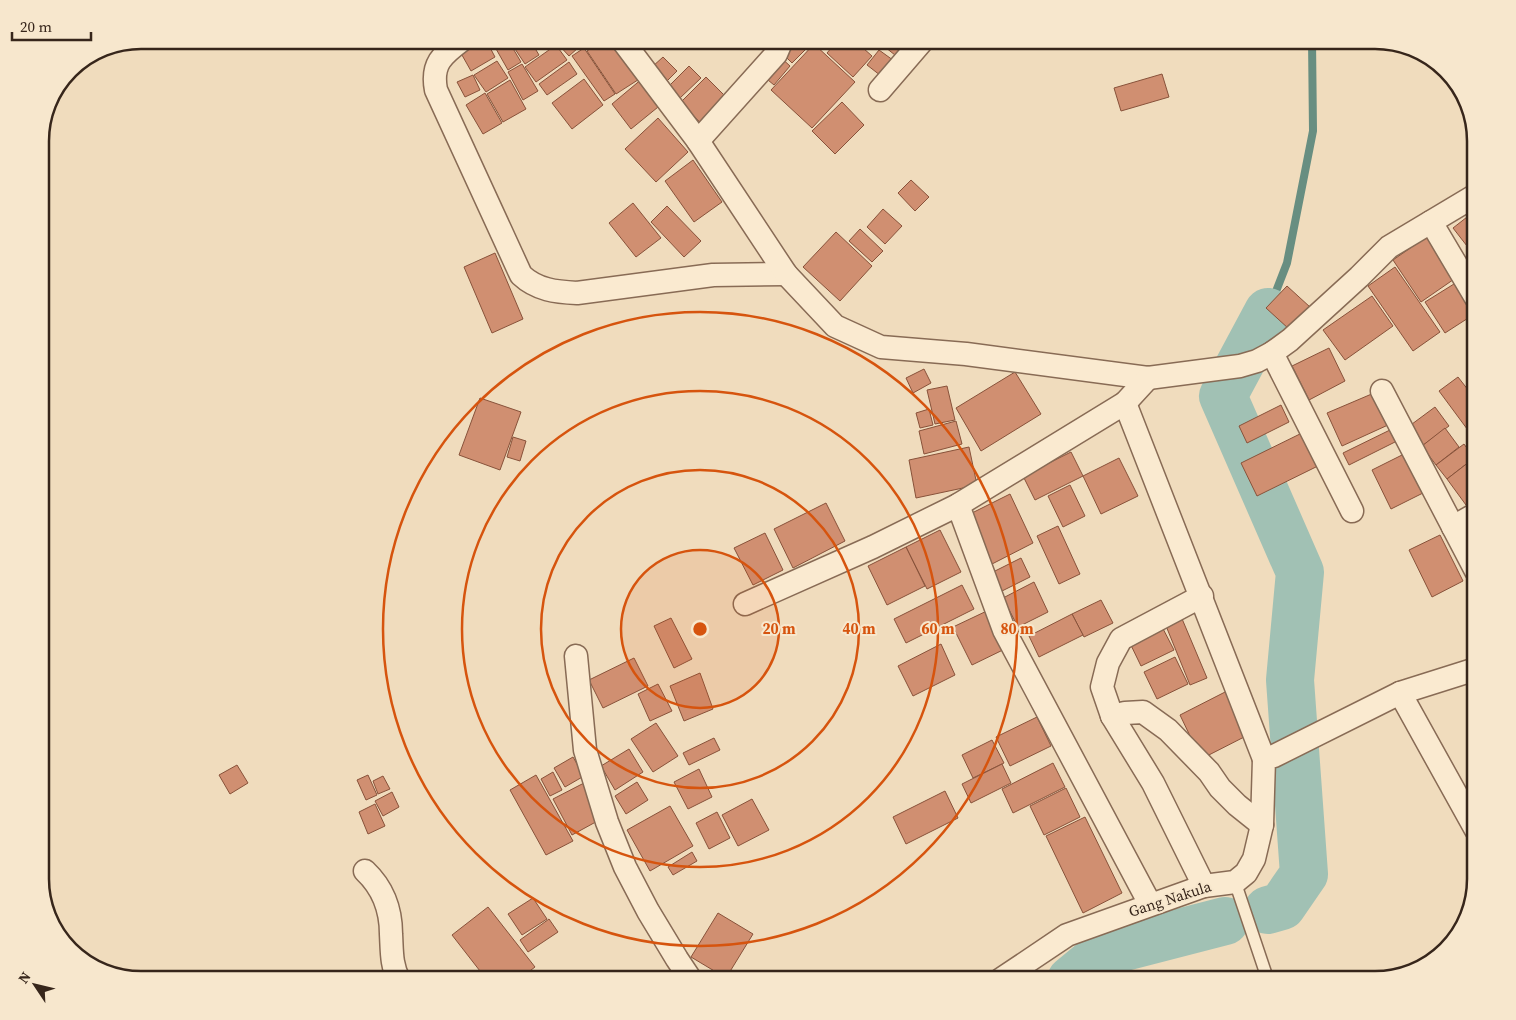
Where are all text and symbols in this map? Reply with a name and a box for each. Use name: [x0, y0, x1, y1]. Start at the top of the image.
scale bar: [12, 10, 91, 42]
text: 20 m: [20, 16, 52, 37]
text: 20 m: [762, 618, 796, 639]
text: 40 m: [842, 618, 876, 639]
text: 60 m: [921, 618, 955, 639]
text: 80 m: [1000, 618, 1034, 639]
centre of rings: [691, 620, 709, 638]
street label: Gang Nakula: [1126, 875, 1214, 922]
north arrow: [10, 960, 60, 1010]
text: N: [13, 968, 35, 987]

